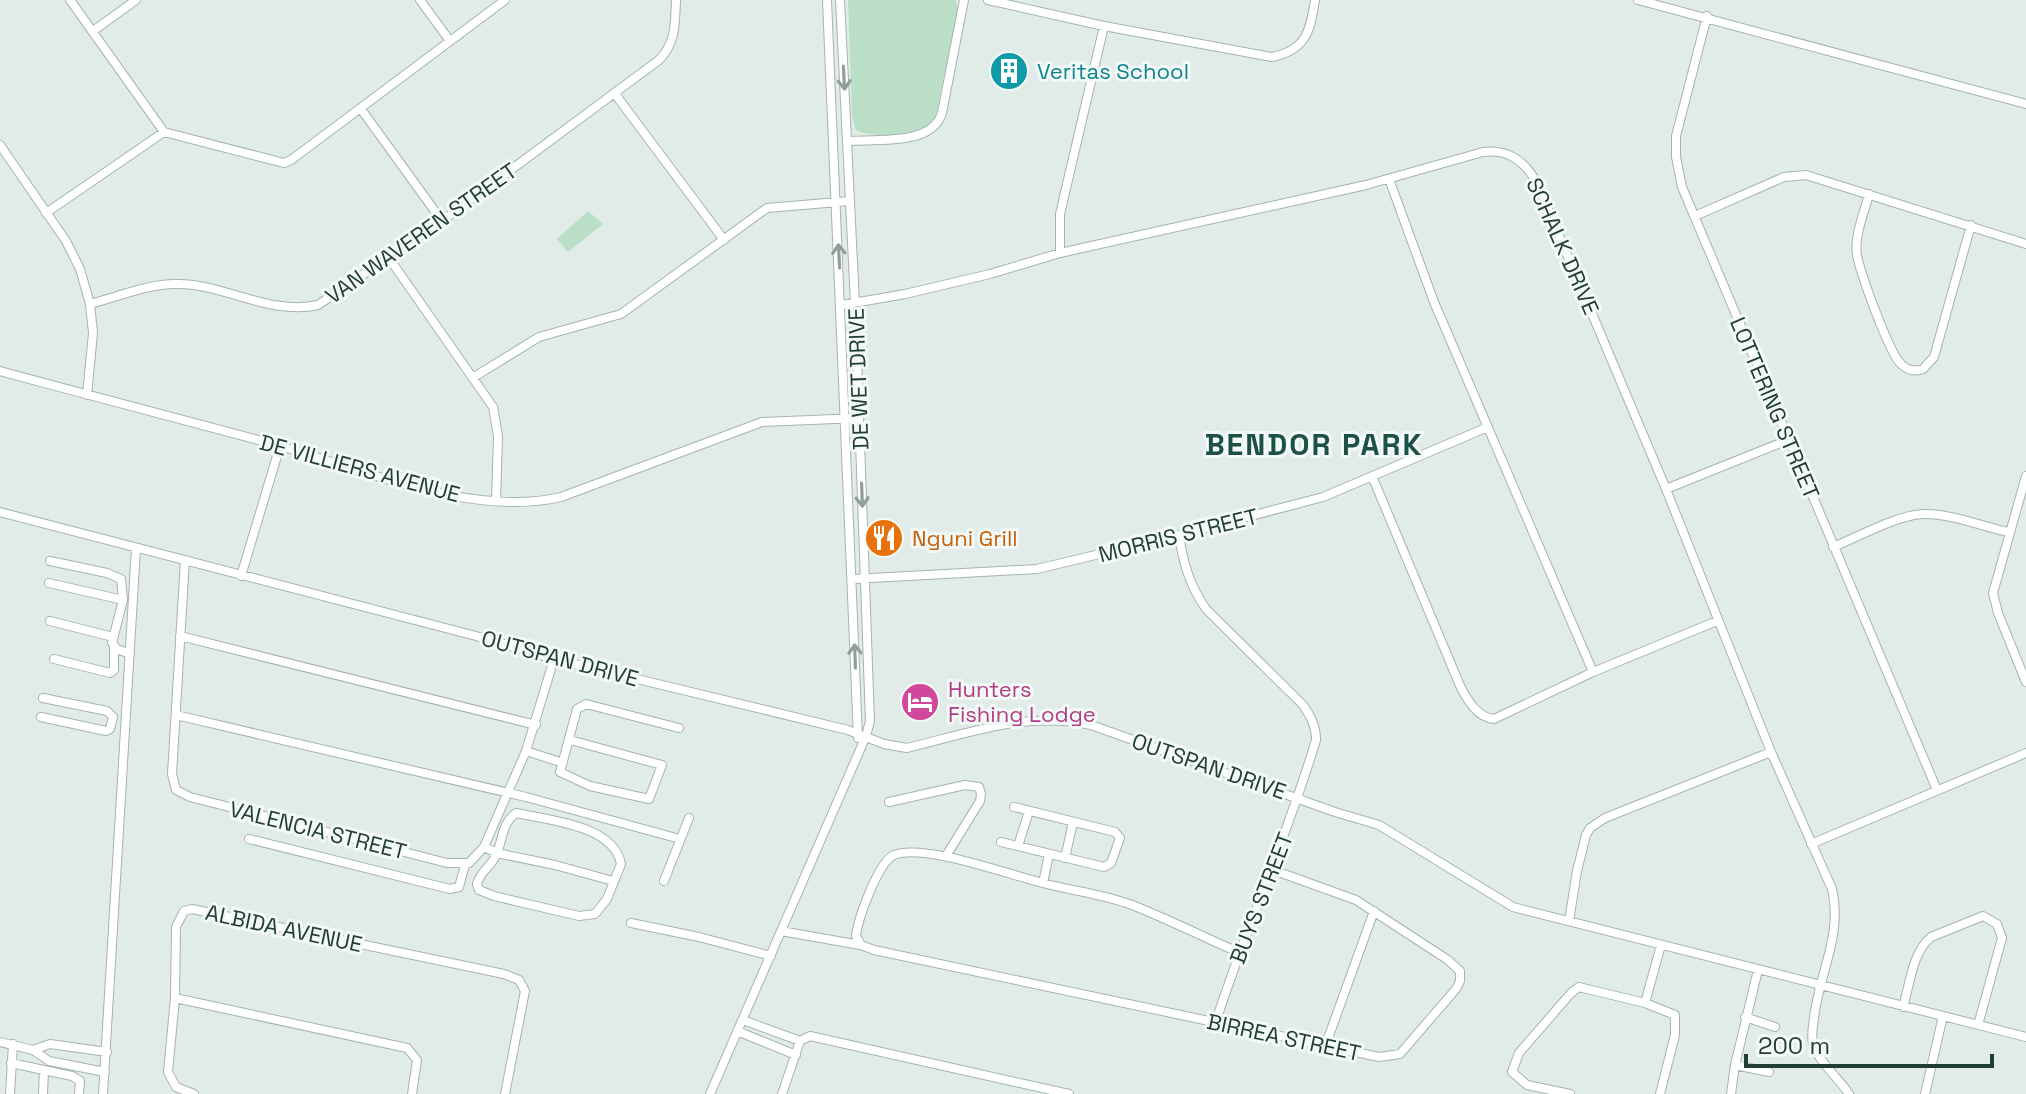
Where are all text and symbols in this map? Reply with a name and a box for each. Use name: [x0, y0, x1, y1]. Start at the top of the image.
building icon: Veritas School: [988, 50, 1030, 92]
place label: Veritas School: [1037, 57, 1189, 85]
one-way arrow: [837, 64, 852, 91]
street label: VAN WAVEREN STREET: [320, 156, 522, 310]
street label: SCHALK DRIVE: [1520, 173, 1606, 319]
one-way arrow: [831, 243, 846, 270]
street label: DE WET DRIVE: [842, 308, 874, 450]
street label: LOTTERING STREET: [1724, 313, 1826, 503]
district label: BENDOR PARK: [1205, 425, 1423, 464]
street label: DE VILLIERS AVENUE: [257, 428, 463, 508]
one-way arrow: [855, 482, 870, 508]
street label: MORRIS STREET: [1095, 502, 1261, 568]
restaurant icon: Nguni Grill: [863, 517, 905, 559]
place label: Nguni Grill: [912, 524, 1018, 552]
street label: OUTSPAN DRIVE: [478, 624, 642, 692]
one-way arrow: [848, 643, 863, 670]
place label: Hunters Fishing Lodge: [948, 675, 1096, 728]
hotel icon: Hunters Fishing Lodge: [899, 681, 941, 723]
street label: OUTSPAN DRIVE: [1128, 727, 1290, 805]
street label: VALENCIA STREET: [227, 794, 409, 866]
street label: BUYS STREET: [1223, 828, 1299, 968]
street label: ALBIDA AVENUE: [203, 898, 365, 958]
street label: BIRREA STREET: [1204, 1007, 1364, 1067]
scale bar: [1746, 1018, 1992, 1068]
text: 200 m: [1758, 1030, 1830, 1061]

